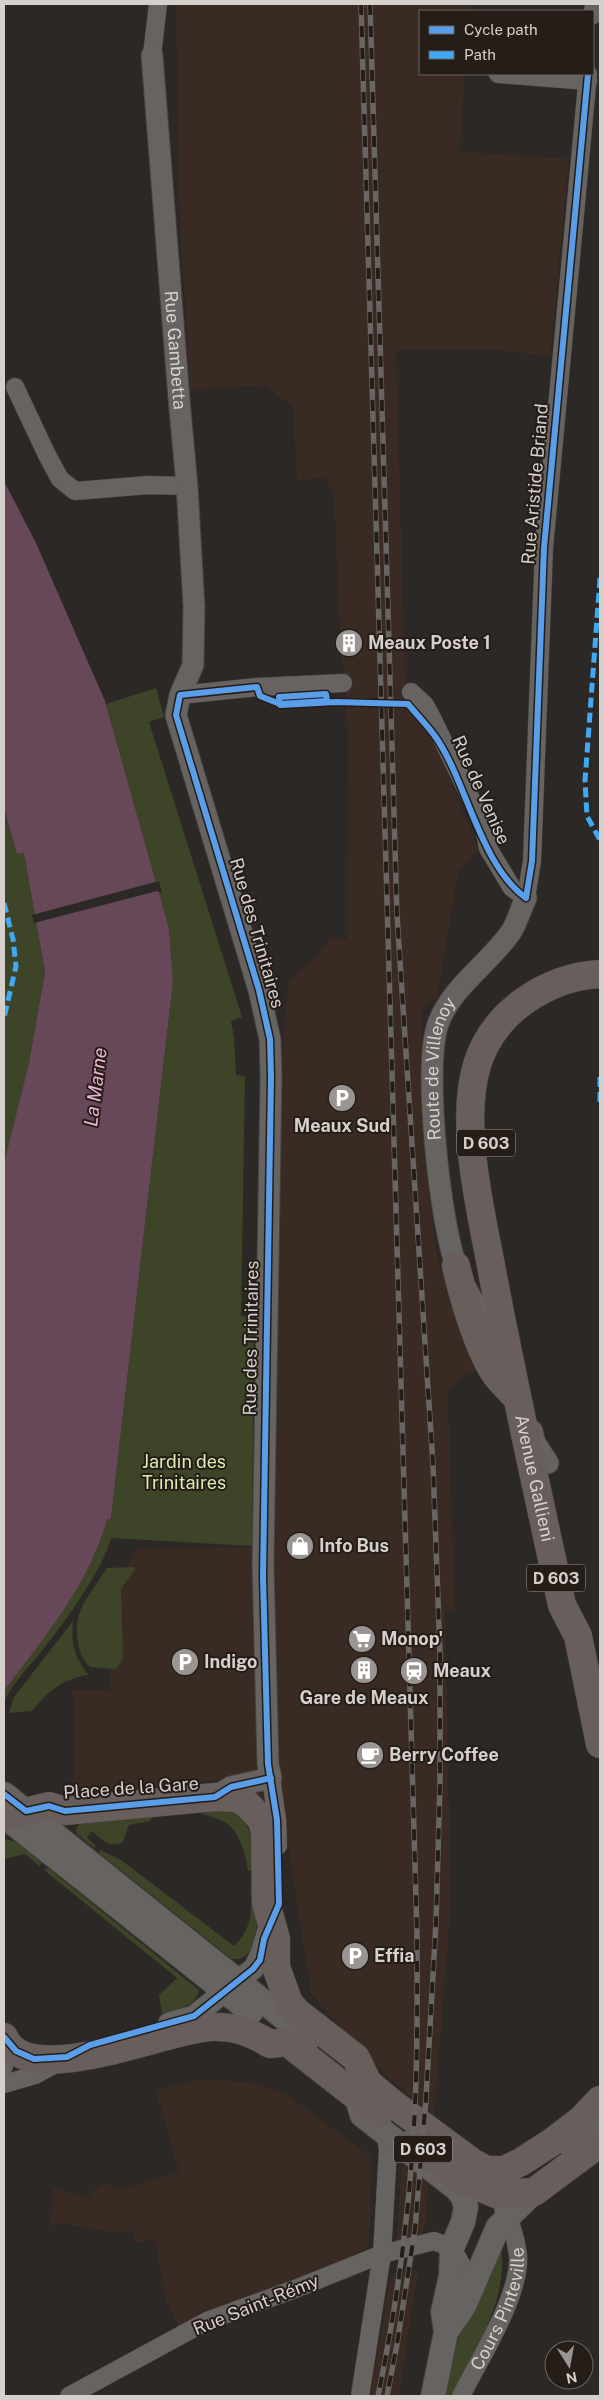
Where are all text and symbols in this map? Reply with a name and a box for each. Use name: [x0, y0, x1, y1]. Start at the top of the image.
legend: [419, 10, 594, 75]
text: Cycle path: [464, 21, 538, 38]
text: Path: [464, 46, 496, 63]
street label: Rue Gambetta: [161, 290, 191, 410]
street label: Rue Aristide Briand: [517, 403, 552, 565]
building icon: Meaux Poste 1: [334, 628, 364, 658]
place label: Meaux Poste 1: [368, 632, 491, 653]
street label: Rue de Venise: [448, 732, 515, 848]
street label: Rue des Trinitaires: [226, 855, 289, 1010]
street label: Route de Villenoy: [421, 993, 460, 1141]
water label: La Marne: [79, 1046, 111, 1128]
parking icon: Meaux Sud: [327, 1083, 357, 1113]
place label: Meaux Sud: [294, 1115, 390, 1136]
road number: D 603: [457, 1130, 515, 1156]
street label: Rue des Trinitaires: [239, 1260, 262, 1416]
street label: Avenue Gallieni: [511, 1412, 559, 1543]
park label: Jardin des Trinitaires: [142, 1451, 226, 1493]
shop icon: Info Bus: [285, 1531, 315, 1561]
place label: Info Bus: [319, 1535, 389, 1556]
road number: D 603: [527, 1565, 585, 1592]
supermarket icon: Monop': [347, 1624, 377, 1654]
place label: Monop': [381, 1628, 443, 1649]
parking icon: Indigo: [170, 1647, 200, 1677]
place label: Indigo: [204, 1651, 257, 1672]
building icon: Gare de Meaux: [349, 1655, 379, 1685]
station icon: Meaux: [399, 1656, 429, 1686]
place label: Meaux: [433, 1660, 491, 1681]
place label: Gare de Meaux: [300, 1687, 429, 1708]
cafe icon: Berry Coffee: [355, 1740, 385, 1770]
place label: Berry Coffee: [389, 1744, 499, 1765]
street label: Place de la Gare: [62, 1772, 199, 1803]
parking icon: Effia: [340, 1941, 370, 1971]
place label: Effia: [374, 1945, 414, 1966]
road number: D 603: [394, 2136, 452, 2162]
street label: Cours Pinteville: [466, 2246, 528, 2374]
street label: Rue Saint-Rémy: [190, 2270, 322, 2339]
north arrow: [544, 2340, 594, 2390]
text: N: [565, 2369, 578, 2387]

